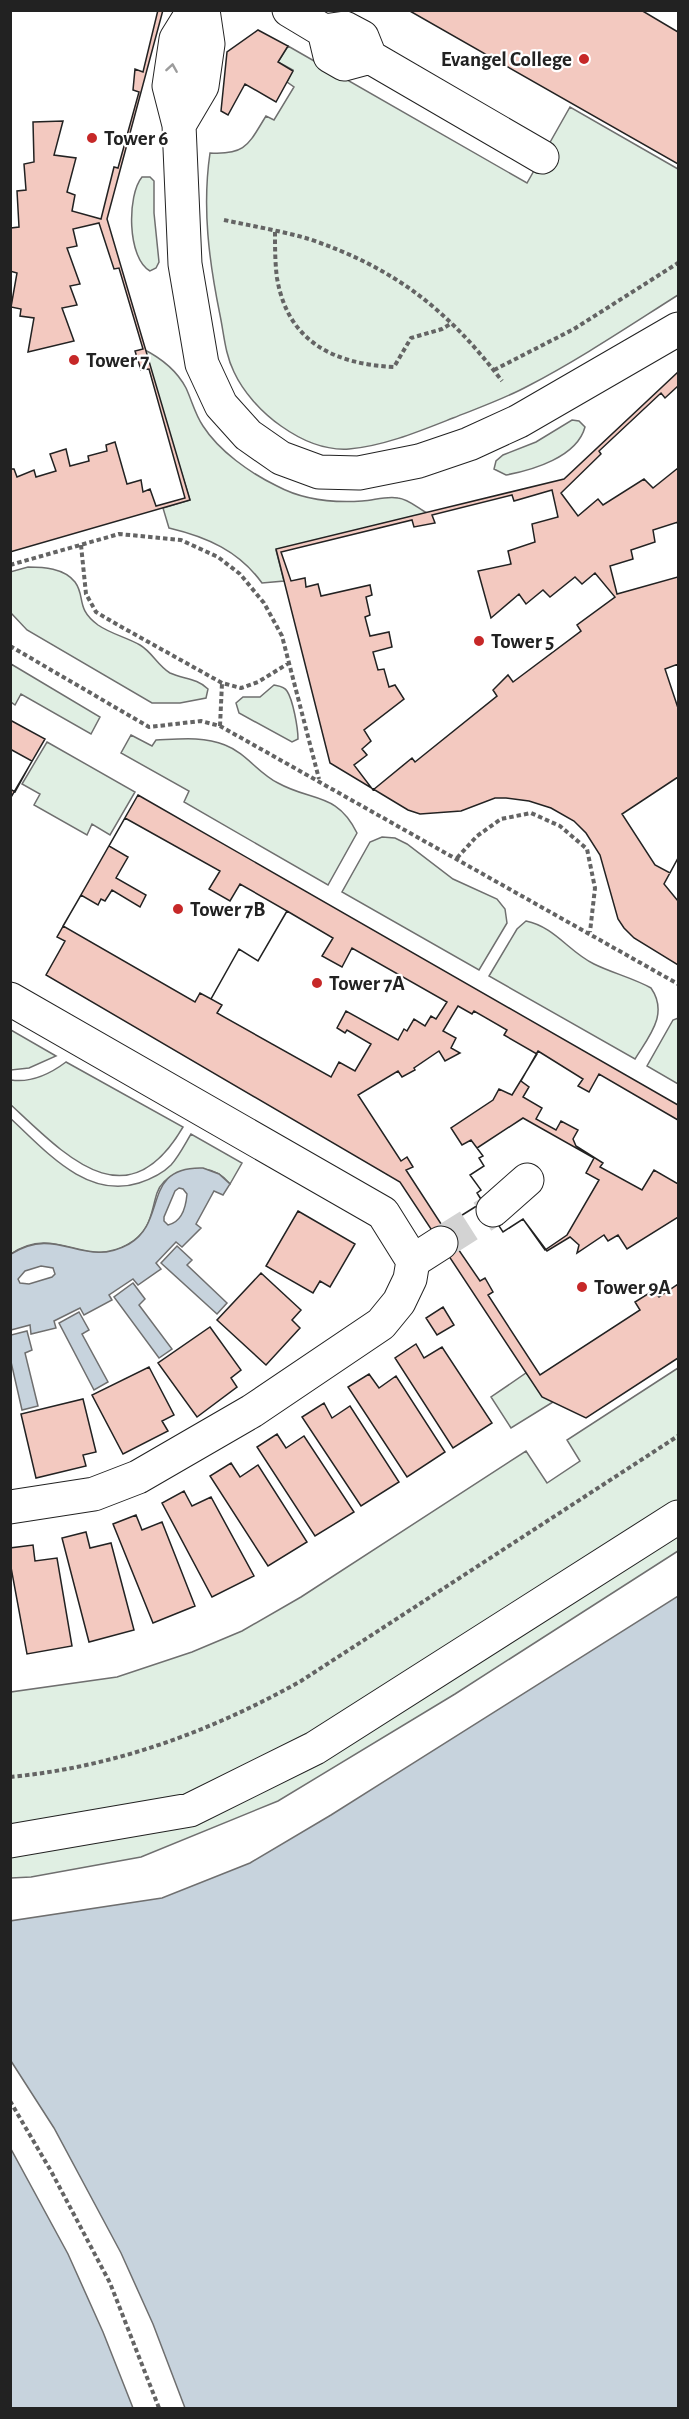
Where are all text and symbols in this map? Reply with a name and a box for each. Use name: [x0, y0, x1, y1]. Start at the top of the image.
place label: Evangel College: [441, 49, 572, 70]
marker: Evangel College: [577, 52, 591, 66]
one-way arrow: [165, 63, 178, 73]
place label: Tower 6: [104, 128, 168, 149]
marker: Tower 6: [85, 131, 99, 145]
place label: Tower 7: [86, 350, 149, 371]
marker: Tower 7: [67, 353, 81, 367]
place label: Tower 5: [491, 631, 554, 652]
marker: Tower 5: [472, 634, 486, 648]
place label: Tower 7B: [190, 899, 265, 920]
marker: Tower 7B: [171, 902, 185, 916]
place label: Tower 7A: [329, 973, 405, 994]
marker: Tower 7A: [310, 976, 324, 990]
place label: Tower 9A: [594, 1277, 671, 1298]
marker: Tower 9A: [575, 1280, 589, 1294]

